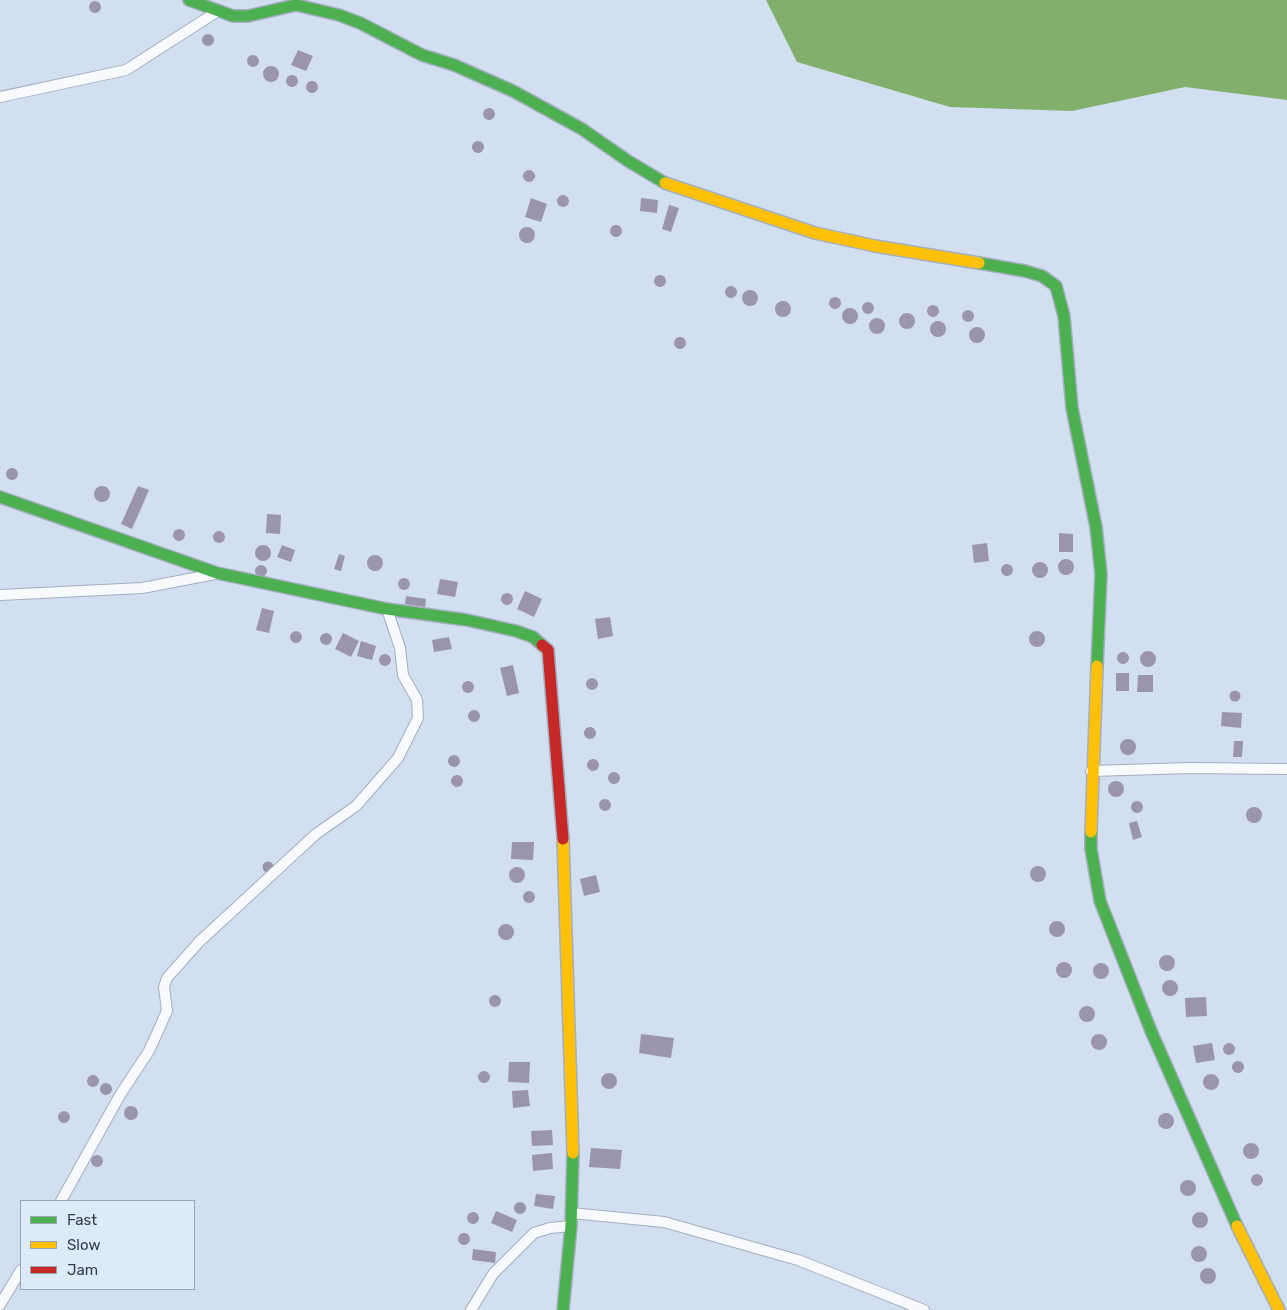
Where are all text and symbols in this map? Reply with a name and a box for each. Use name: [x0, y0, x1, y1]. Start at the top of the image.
legend: [20, 1200, 195, 1290]
text: Fast: [67, 1211, 97, 1229]
text: Slow: [67, 1236, 100, 1254]
text: Jam: [67, 1261, 98, 1279]

